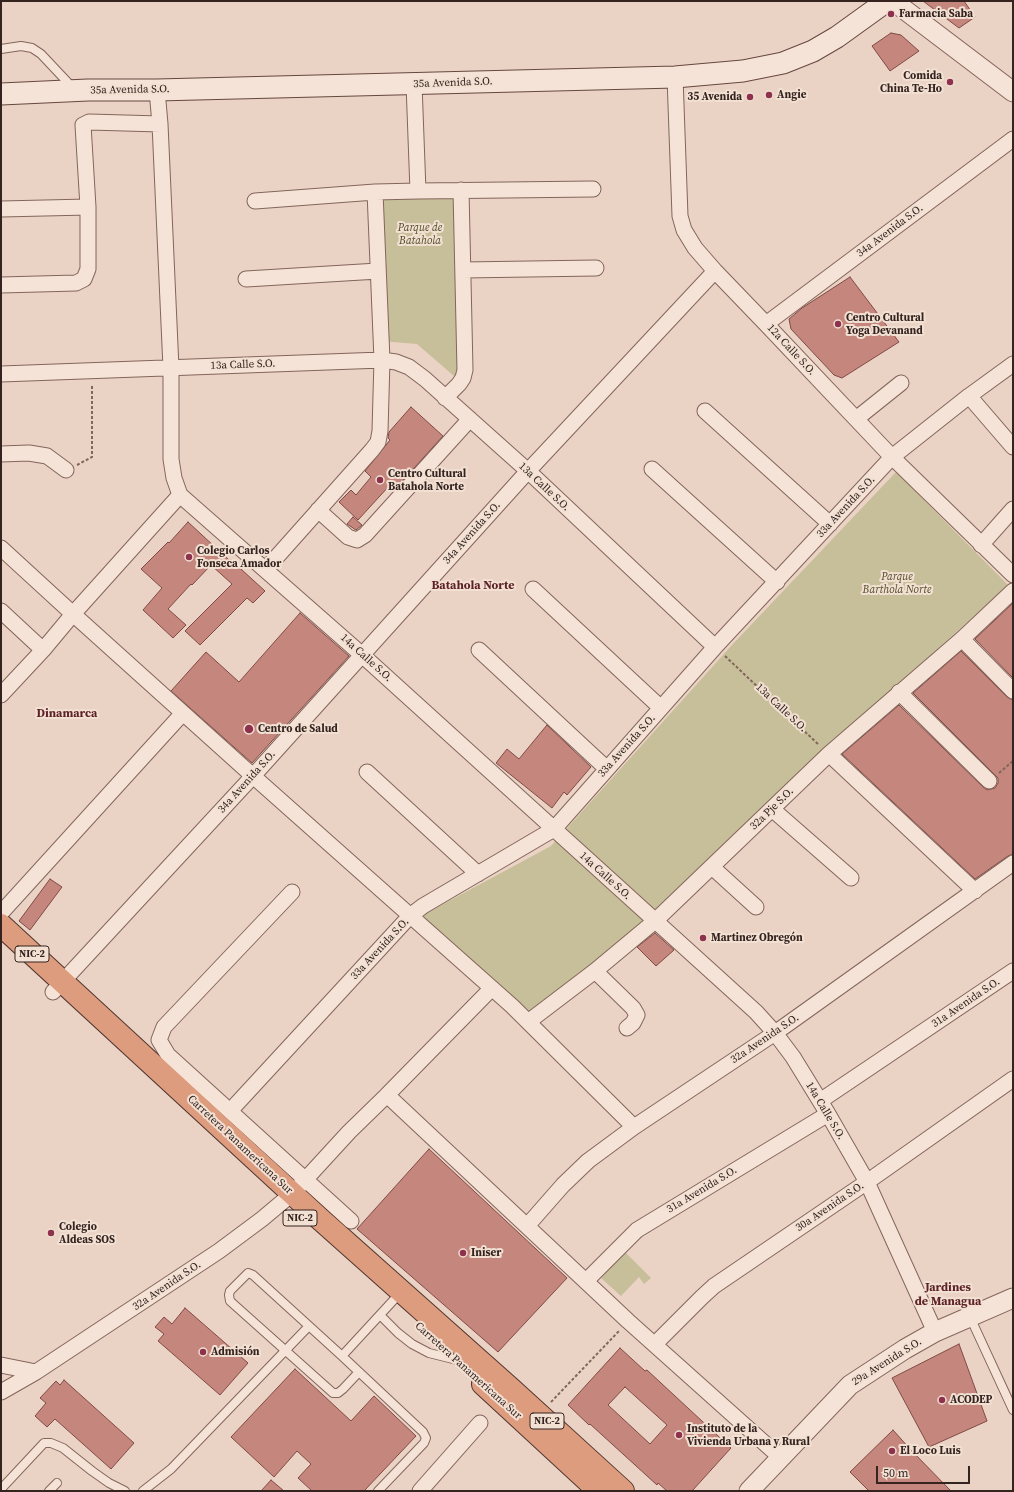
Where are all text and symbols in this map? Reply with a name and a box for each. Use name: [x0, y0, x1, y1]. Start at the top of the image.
place label: Farmacia Saba: [899, 7, 973, 21]
marker: Farmacia Saba: [886, 9, 896, 19]
place label: Comida China Te-Ho: [880, 69, 942, 95]
street label: 35a Avenida S.O.: [413, 75, 493, 91]
marker: Comida China Te-Ho: [945, 77, 955, 87]
street label: 35a Avenida S.O.: [90, 83, 170, 97]
place label: Angie: [777, 88, 806, 102]
place label: 35 Avenida: [687, 90, 742, 104]
marker: Angie: [764, 90, 774, 100]
marker: 35 Avenida: [745, 92, 755, 102]
street label: 34a Avenida S.O.: [854, 202, 926, 260]
park label: Parque de Batahola: [398, 221, 442, 247]
place label: Centro Cultural Yoga Devanand: [846, 311, 924, 337]
marker: Centro Cultural Yoga Devanand: [833, 319, 843, 329]
street label: 12a Calle S.O.: [764, 322, 818, 378]
street label: 13a Calle S.O.: [210, 357, 276, 373]
street label: 13a Calle S.O.: [516, 460, 572, 514]
place label: Centro Cultural Batahola Norte: [388, 467, 466, 493]
street label: 33a Avenida S.O.: [814, 473, 878, 541]
marker: Centro Cultural Batahola Norte: [375, 475, 385, 485]
street label: 34a Avenida S.O.: [440, 499, 504, 567]
place label: Colegio Carlos Fonseca Amador: [197, 544, 281, 570]
marker: Colegio Carlos Fonseca Amador: [184, 552, 194, 562]
park label: Parque Barthola Norte: [863, 570, 931, 596]
district label: Batahola Norte: [432, 579, 514, 593]
street label: 14a Calle S.O.: [337, 631, 395, 685]
street label: 13a Calle S.O.: [753, 681, 809, 735]
district label: Dinamarca: [37, 707, 97, 721]
street label: 33a Avenida S.O.: [595, 712, 659, 780]
place label: Centro de Salud: [258, 722, 338, 736]
marker: Centro de Salud: [243, 723, 255, 735]
street label: 34a Avenida S.O.: [215, 748, 279, 816]
street label: 32a Pje S.O.: [747, 785, 797, 833]
street label: 14a Calle S.O.: [576, 849, 634, 903]
street label: 33a Avenida S.O.: [348, 915, 412, 983]
place label: Martinez Obregón: [711, 931, 803, 945]
marker: Martinez Obregón: [698, 933, 708, 943]
road number: NIC-2: [15, 946, 49, 962]
street label: 31a Avenida S.O.: [929, 975, 1003, 1031]
street label: 32a Avenida S.O.: [728, 1011, 802, 1067]
street label: 14a Calle S.O.: [803, 1080, 847, 1142]
street label: Carretera Panamericana Sur: [185, 1093, 295, 1197]
street label: 31a Avenida S.O.: [664, 1164, 740, 1216]
street label: 30a Avenida S.O.: [793, 1179, 867, 1235]
road number: NIC-2: [283, 1210, 317, 1226]
place label: Colegio Aldeas SOS: [59, 1220, 115, 1246]
marker: Colegio Aldeas SOS: [46, 1228, 56, 1238]
place label: Iniser: [471, 1246, 501, 1260]
marker: Iniser: [458, 1248, 468, 1258]
street label: 32a Avenida S.O.: [130, 1258, 204, 1314]
district label: Jardines de Managua: [915, 1281, 981, 1309]
street label: Carretera Panamericana Sur: [412, 1320, 524, 1422]
street label: 29a Avenida S.O.: [850, 1335, 924, 1389]
place label: Admisión: [211, 1345, 260, 1359]
marker: Admisión: [198, 1347, 208, 1357]
place label: ACODEP: [950, 1393, 992, 1407]
marker: ACODEP: [937, 1395, 947, 1405]
road number: NIC-2: [530, 1413, 564, 1429]
place label: Instituto de la Vivienda Urbana y Rural: [687, 1422, 810, 1448]
marker: Instituto de la Vivienda Urbana y Rural: [674, 1430, 684, 1440]
place label: El Loco Luis: [900, 1444, 961, 1458]
marker: El Loco Luis: [887, 1446, 897, 1456]
scale bar: [878, 1458, 972, 1484]
text: 50 m: [883, 1465, 909, 1481]

